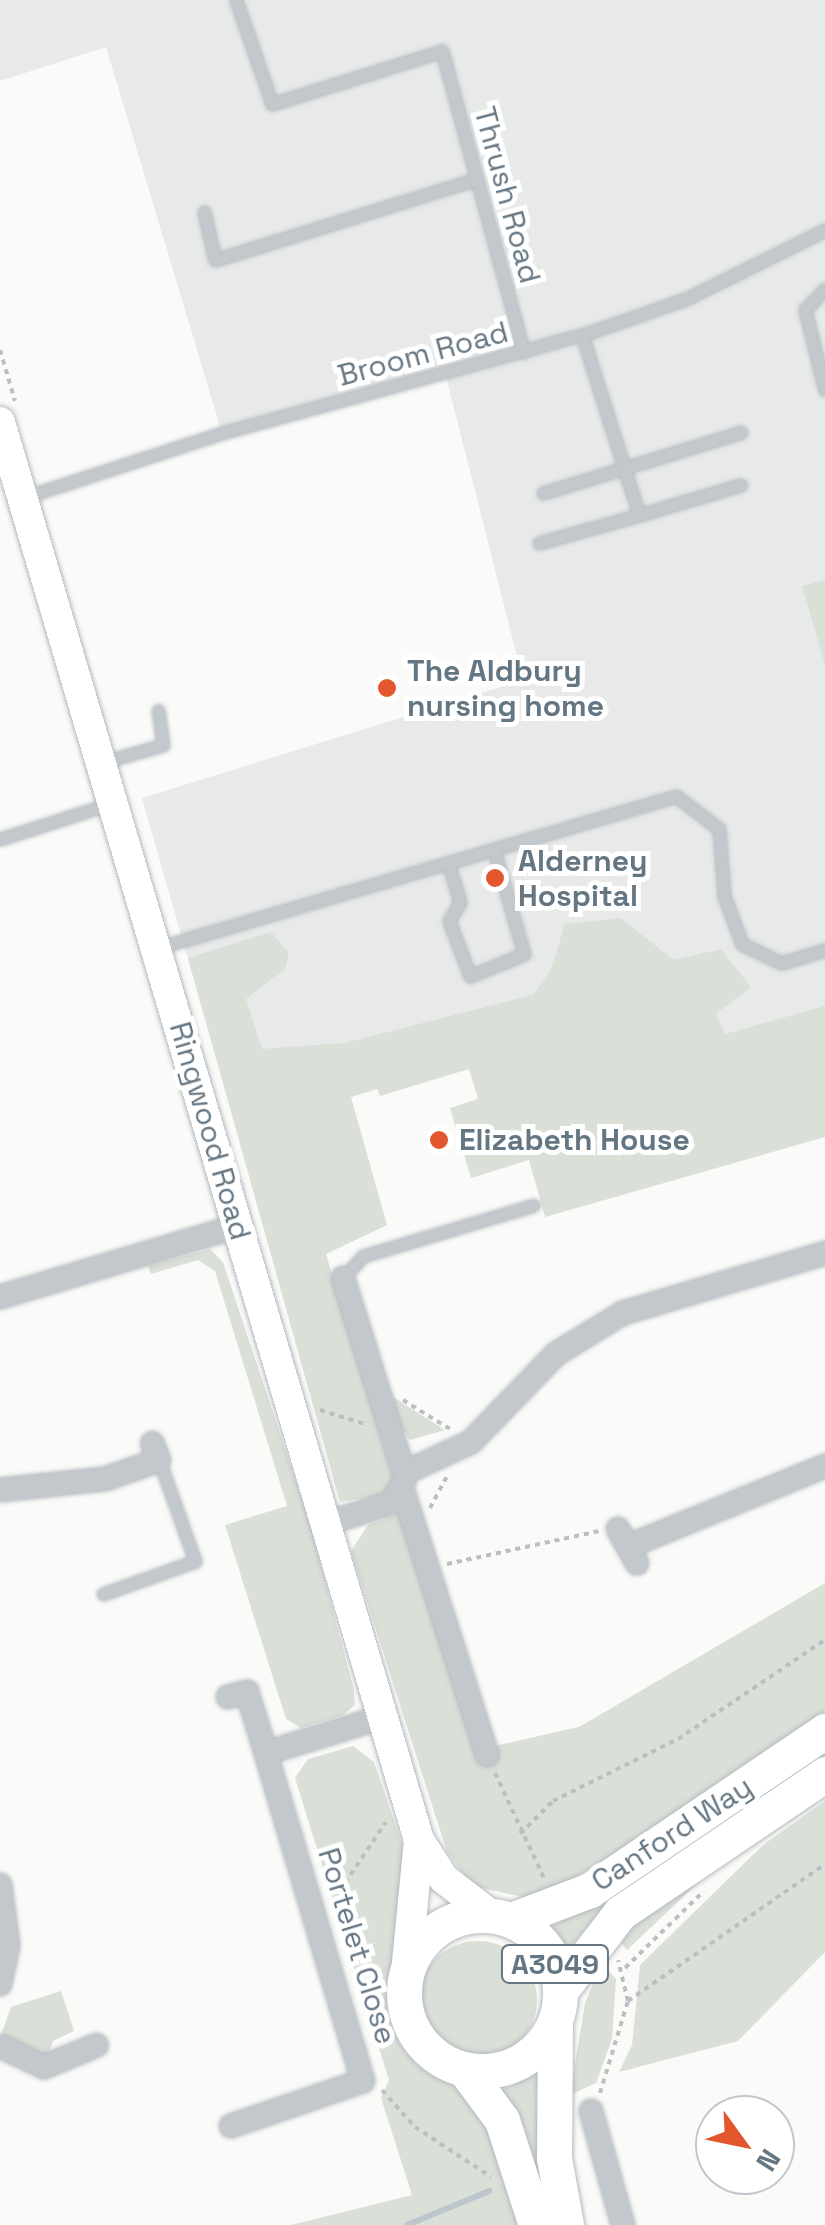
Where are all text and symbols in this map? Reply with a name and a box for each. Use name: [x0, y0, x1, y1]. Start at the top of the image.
street label: Thrush Road: [466, 103, 548, 287]
street label: Broom Road: [334, 314, 512, 394]
place label: The Aldbury nursing home: [407, 653, 604, 724]
marker: The Aldbury nursing home: [376, 677, 398, 699]
place label: Alderney Hospital: [518, 843, 648, 914]
marker: Alderney Hospital: [482, 865, 508, 891]
street label: Ringwood Road: [162, 1018, 258, 1244]
place label: Elizabeth House: [459, 1122, 690, 1158]
marker: Elizabeth House: [428, 1129, 450, 1151]
street label: Canford Way: [585, 1769, 759, 1899]
street label: Portelet Close: [310, 1844, 404, 2048]
road number: A3049: [500, 1941, 610, 1987]
north arrow: [695, 2095, 795, 2195]
text: N: [748, 2143, 789, 2178]

